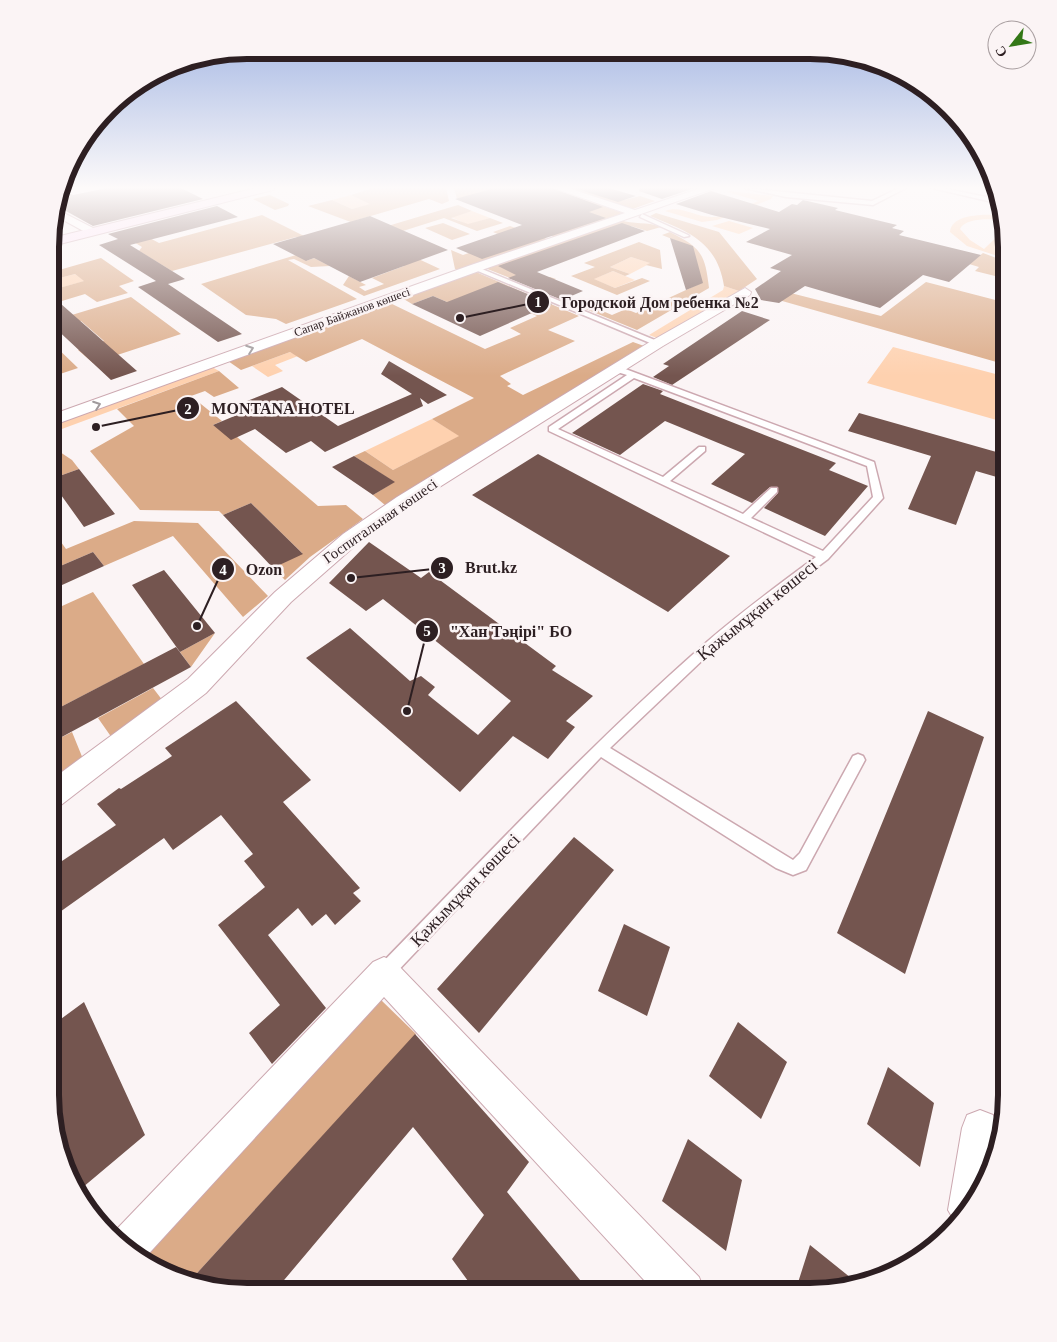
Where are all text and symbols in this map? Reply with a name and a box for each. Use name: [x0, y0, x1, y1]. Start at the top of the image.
north arrow: [987, 20, 1037, 70]
text: С: [992, 43, 1010, 60]
street label: Сапар Байжанов көшесі: [292, 284, 413, 340]
callout: Городской Дом ребенка №2: [526, 287, 768, 318]
text: 1: [534, 294, 542, 310]
text: Городской Дом ребенка №2: [561, 294, 759, 312]
one-way arrow: [245, 345, 254, 355]
callout: MONTANA HOTEL: [176, 393, 365, 424]
text: MONTANA HOTEL: [211, 400, 355, 417]
one-way arrow: [92, 401, 101, 411]
text: 2: [184, 401, 192, 417]
street label: Госпитальная көшесі: [320, 476, 440, 566]
callout: Brut.kz: [430, 552, 527, 583]
callout: Ozon: [211, 554, 292, 585]
street label: Қажымұқан көшесі: [693, 555, 821, 665]
text: Brut.kz: [465, 559, 517, 576]
text: 3: [438, 560, 446, 576]
text: Ozon: [246, 561, 282, 578]
text: 4: [219, 562, 227, 578]
callout: "Хан Тәңірі" БО: [415, 616, 582, 647]
text: 5: [423, 623, 431, 639]
text: "Хан Тәңірі" БО: [450, 623, 572, 641]
street label: Қажымұқан көшесі: [406, 830, 524, 950]

